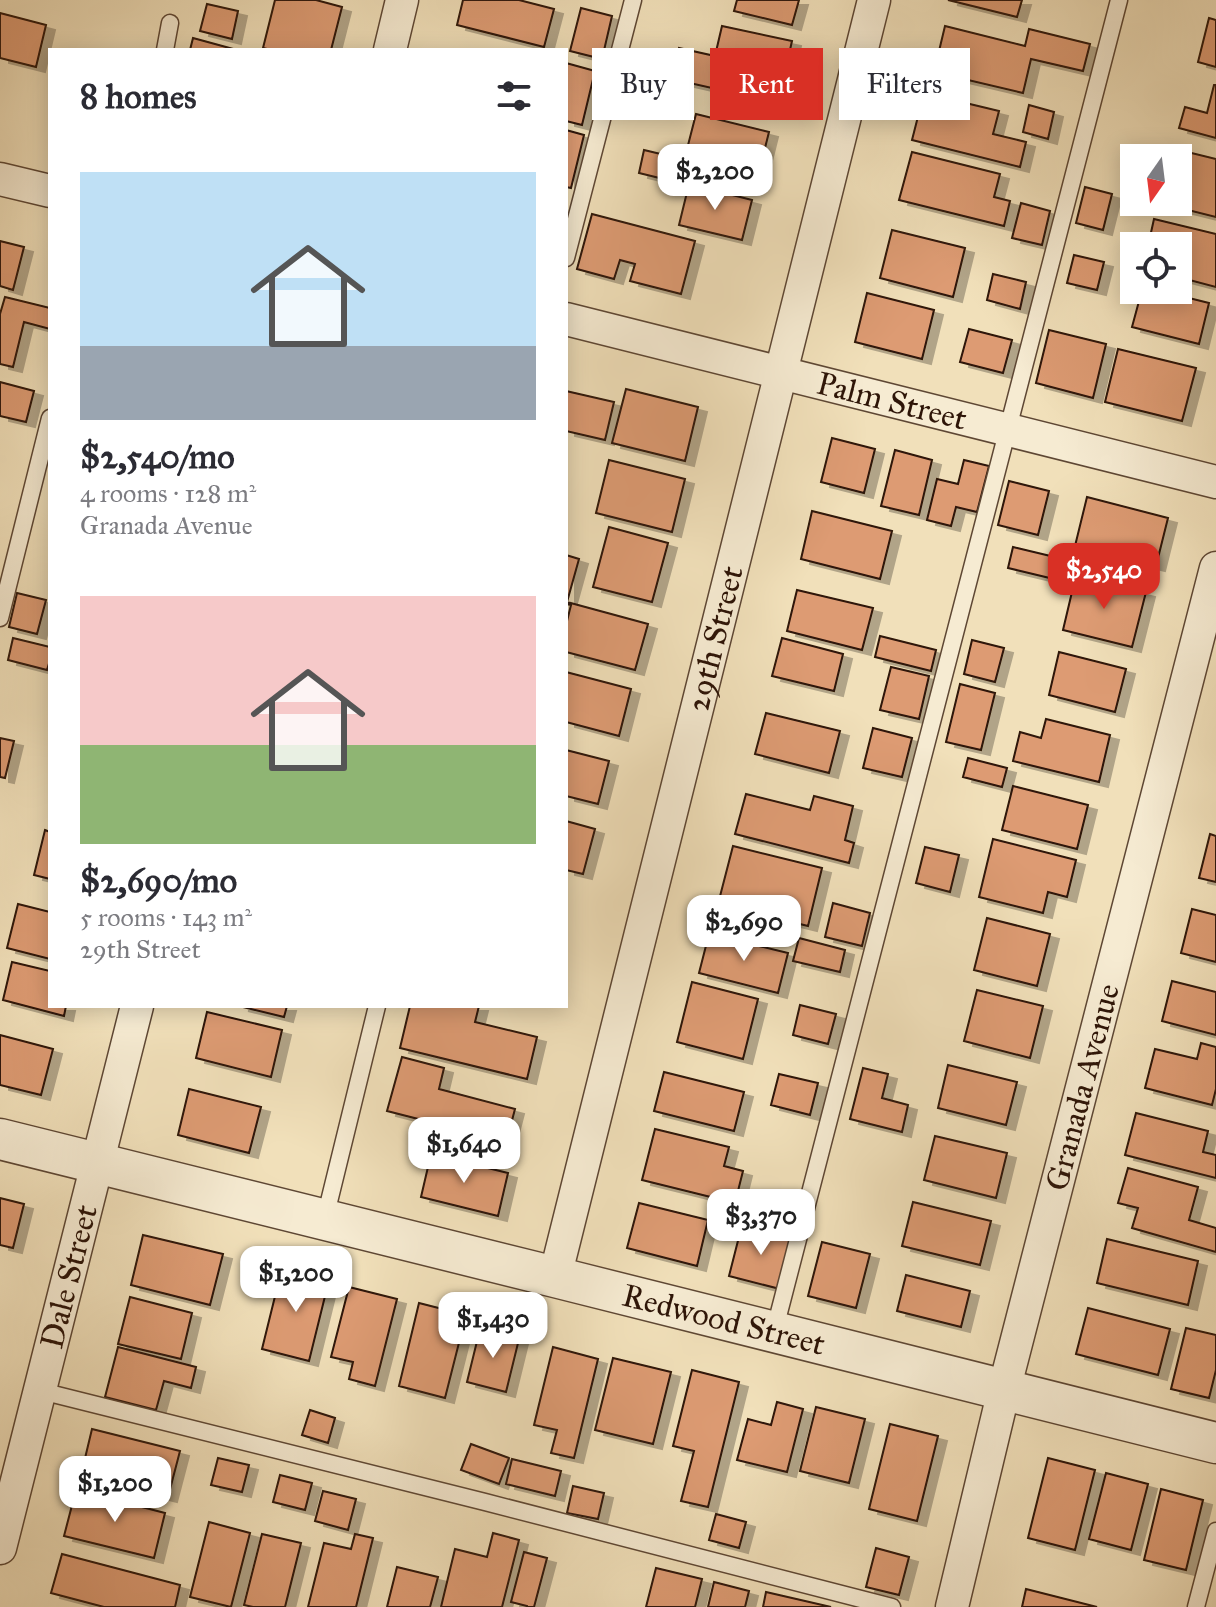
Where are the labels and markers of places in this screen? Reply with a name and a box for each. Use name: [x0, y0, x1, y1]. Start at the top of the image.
pin: $2,200: [650, 144, 780, 212]
pin: $2,540: [1039, 543, 1169, 611]
pin: $2,690: [679, 895, 809, 963]
pin: $1,640: [399, 1117, 529, 1185]
pin: $3,370: [696, 1189, 826, 1257]
pin: $1,200: [231, 1246, 361, 1314]
pin: $1,430: [428, 1292, 558, 1360]
pin: $1,200: [50, 1456, 180, 1524]

